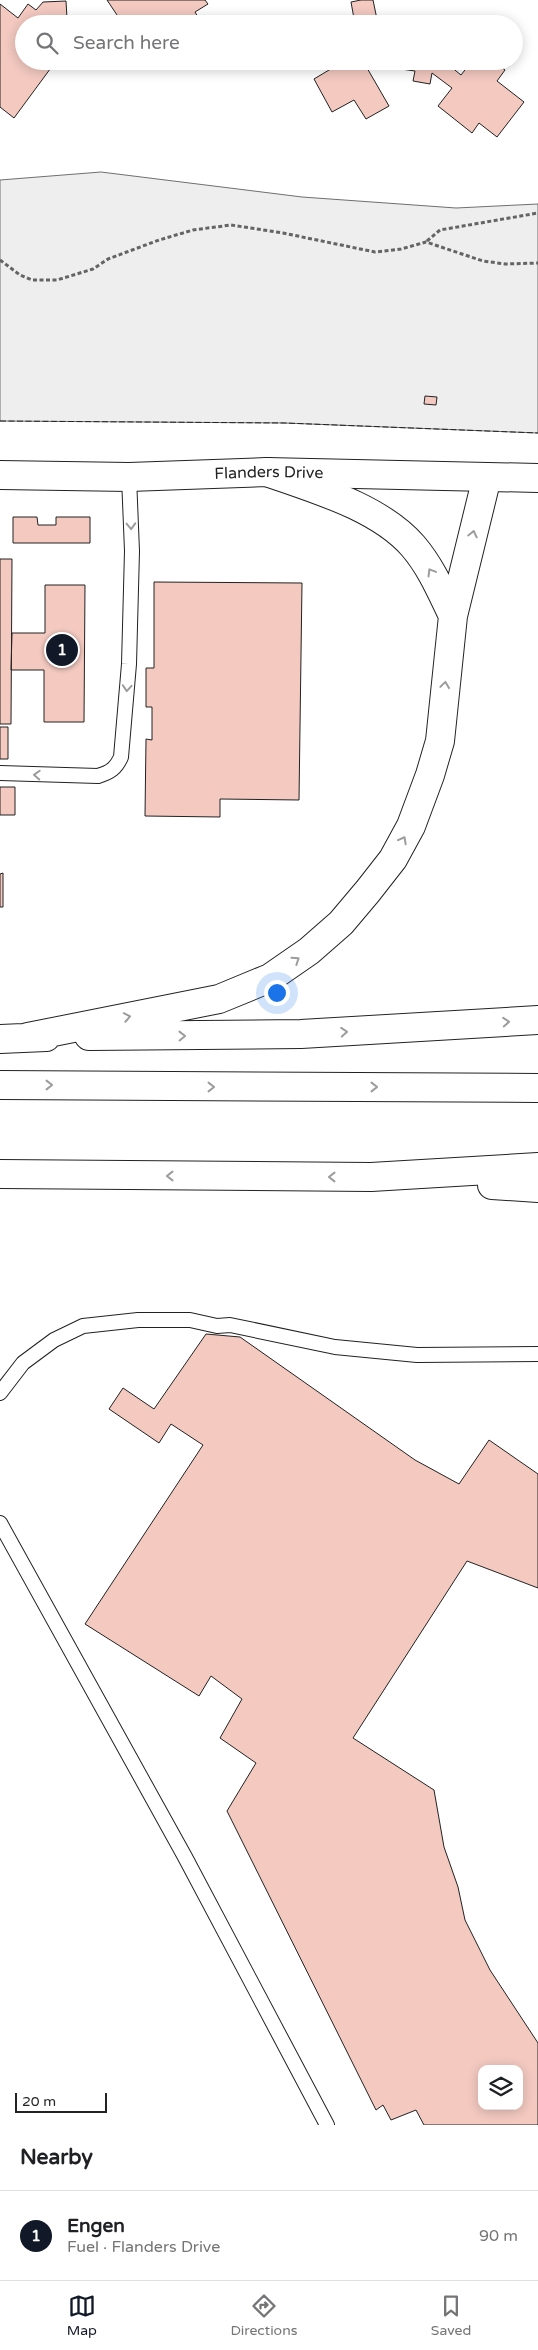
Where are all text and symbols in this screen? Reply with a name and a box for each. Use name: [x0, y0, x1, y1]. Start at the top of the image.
search box: [15, 15, 523, 70]
icon: search: [33, 29, 61, 57]
text: Search here: [73, 32, 180, 54]
street label: Flanders Drive: [214, 462, 324, 484]
one-way arrow: [125, 522, 136, 530]
one-way arrow: [467, 530, 478, 539]
one-way arrow: [428, 569, 438, 578]
pin: 1: [46, 631, 78, 669]
one-way arrow: [440, 680, 450, 689]
one-way arrow: [122, 684, 133, 692]
one-way arrow: [33, 770, 40, 780]
one-way arrow: [397, 836, 407, 845]
one-way arrow: [290, 957, 300, 966]
your location: [264, 980, 290, 1006]
one-way arrow: [123, 1012, 132, 1022]
one-way arrow: [503, 1016, 511, 1027]
one-way arrow: [340, 1026, 348, 1037]
one-way arrow: [178, 1030, 186, 1041]
one-way arrow: [45, 1080, 53, 1090]
one-way arrow: [208, 1082, 215, 1092]
one-way arrow: [370, 1082, 378, 1092]
one-way arrow: [165, 1171, 173, 1181]
one-way arrow: [328, 1172, 336, 1182]
map controls: [478, 2065, 523, 2110]
button: layers: [478, 2065, 523, 2110]
scale bar: [15, 2090, 108, 2113]
text: 20 m: [22, 2093, 56, 2110]
text: Nearby: [20, 2145, 93, 2170]
text: Engen: [67, 2215, 125, 2237]
text: 1: [31, 2226, 41, 2246]
text: 90 m: [479, 2226, 518, 2246]
text: Fuel · Flanders Drive: [67, 2237, 220, 2257]
tab: Map: [67, 2292, 97, 2339]
tab: Directions: [230, 2292, 297, 2339]
tab: Saved: [431, 2292, 471, 2339]

